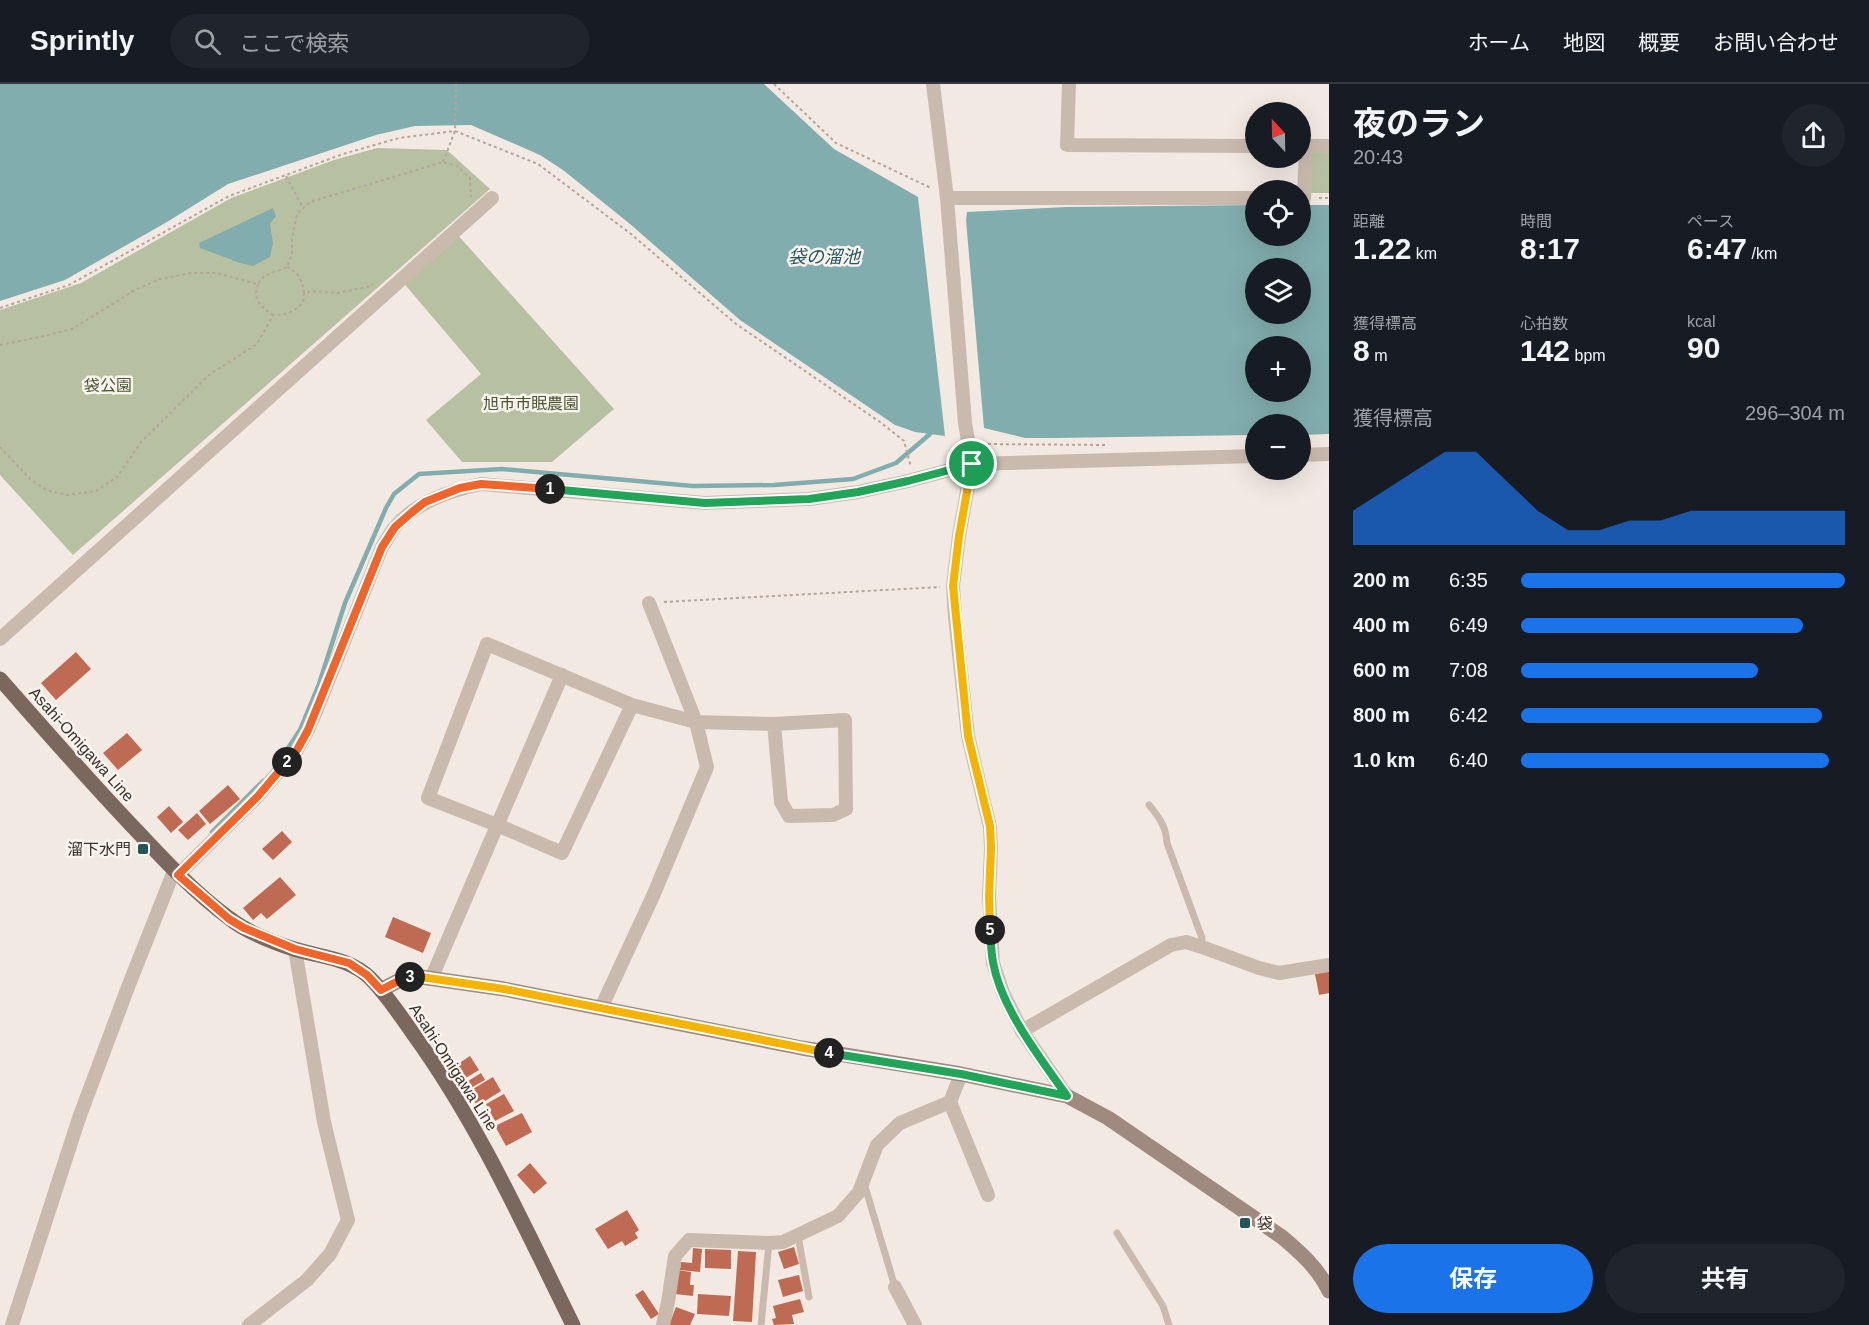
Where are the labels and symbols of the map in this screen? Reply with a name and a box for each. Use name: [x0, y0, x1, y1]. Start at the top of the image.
north arrow: [1245, 102, 1311, 168]
water label: 袋の溜池: [788, 247, 862, 267]
park label: 袋公園: [84, 377, 132, 394]
park label: 旭市市眠農園: [483, 395, 579, 412]
pin: [946, 438, 997, 489]
pin: 1: [535, 474, 565, 504]
street label: Asahi-Omigawa Line: [26, 684, 137, 805]
pin: 2: [272, 747, 302, 777]
place label: 溜下水門: [67, 841, 131, 858]
marker: 溜下水門: [136, 842, 150, 856]
pin: 5: [975, 915, 1005, 945]
pin: 3: [395, 962, 425, 992]
street label: Asahi-Omigawa Line: [406, 1001, 501, 1134]
pin: 4: [814, 1038, 844, 1068]
place label: 袋: [1257, 1215, 1273, 1232]
marker: 袋: [1238, 1216, 1252, 1230]

